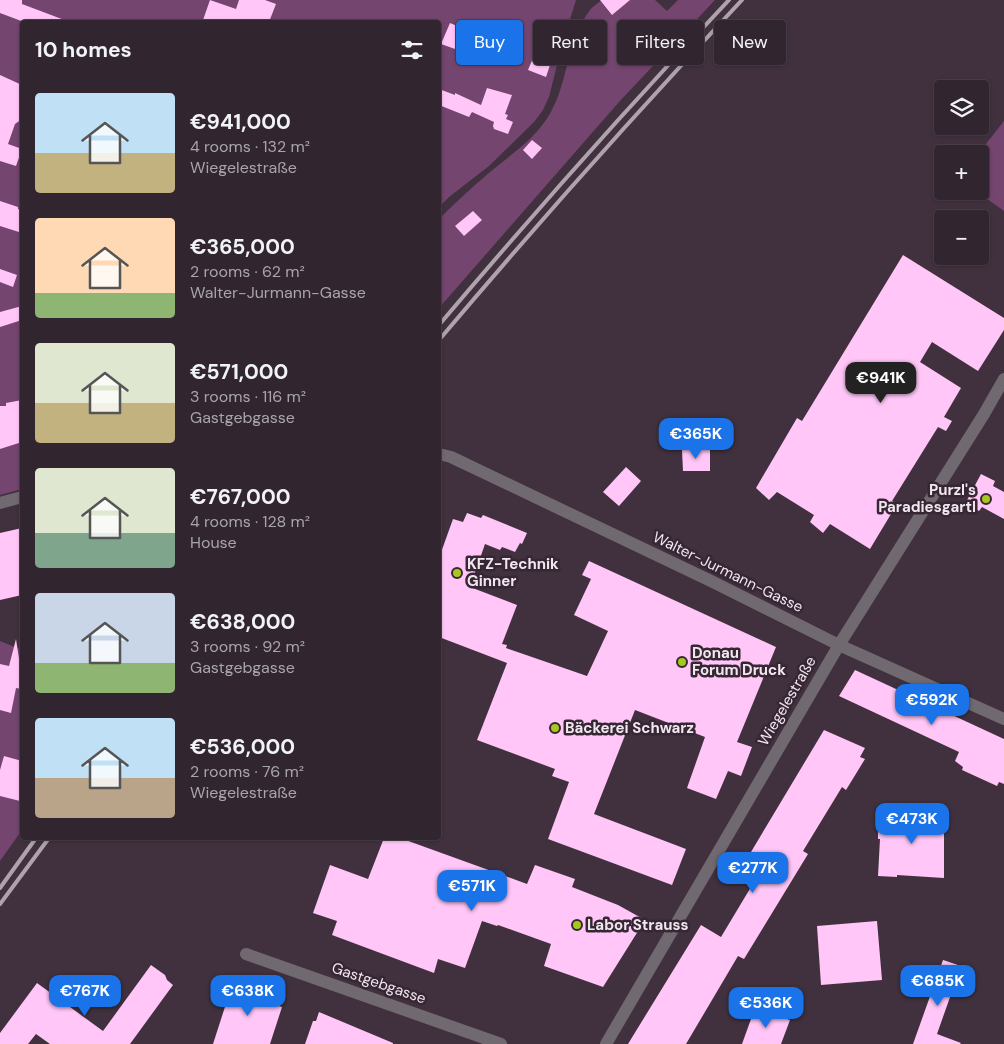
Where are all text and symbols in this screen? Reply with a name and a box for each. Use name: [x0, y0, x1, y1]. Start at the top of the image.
chip: Buy: [456, 20, 523, 65]
chip: Rent: [533, 20, 607, 65]
chip: Filters: [617, 20, 704, 65]
chip: New: [714, 20, 786, 65]
text: 10 homes: [35, 36, 132, 64]
icon: filters: [398, 36, 426, 64]
map controls: [934, 80, 989, 265]
button: layers: [934, 80, 989, 135]
text: €941,000: [190, 108, 291, 136]
icon: home: [75, 113, 135, 173]
text: 4 rooms · 132 m²: [190, 136, 310, 157]
button: +: [934, 145, 989, 200]
text: Wiegelestraße: [190, 157, 297, 178]
button: −: [934, 210, 989, 265]
text: €365,000: [190, 233, 295, 261]
icon: home: [75, 238, 135, 298]
text: 2 rooms · 62 m²: [190, 261, 305, 282]
text: Walter-Jurmann-Gasse: [190, 282, 366, 303]
text: €571,000: [190, 358, 288, 386]
pin: €941K: [846, 362, 916, 404]
icon: home: [75, 363, 135, 423]
text: €941K: [856, 367, 906, 388]
text: 3 rooms · 116 m²: [190, 386, 306, 407]
text: Gastgebgasse: [190, 407, 295, 428]
pin: €365K: [661, 418, 731, 460]
text: €365K: [670, 423, 722, 444]
place label: Purzl's Paradiesgartl: [878, 480, 976, 517]
text: €767,000: [190, 483, 290, 511]
icon: home: [75, 488, 135, 548]
marker: Purzl's Paradiesgartl: [980, 493, 992, 505]
text: 4 rooms · 128 m²: [190, 511, 310, 532]
street label: Walter-Jurmann-Gasse: [650, 527, 806, 617]
text: House: [190, 532, 237, 553]
place label: KFZ-Technik Ginner: [467, 554, 559, 591]
marker: KFZ-Technik Ginner: [451, 567, 463, 579]
text: €638,000: [190, 608, 295, 636]
icon: home: [75, 613, 135, 673]
text: 3 rooms · 92 m²: [190, 636, 305, 657]
place label: Donau Forum Druck: [692, 643, 786, 680]
street label: Wiegelestraße: [753, 653, 821, 749]
marker: Donau Forum Druck: [676, 656, 688, 668]
text: Gastgebgasse: [190, 657, 295, 678]
pin: €592K: [897, 684, 967, 726]
text: €592K: [906, 689, 958, 710]
place label: Bäckerei Schwarz: [565, 718, 694, 738]
marker: Bäckerei Schwarz: [549, 722, 561, 734]
text: €536,000: [190, 733, 295, 761]
icon: home: [75, 738, 135, 798]
text: 2 rooms · 76 m²: [190, 761, 304, 782]
text: Wiegelestraße: [190, 782, 297, 803]
pin: €473K: [877, 802, 947, 845]
text: €473K: [886, 808, 938, 829]
pin: €277K: [718, 852, 788, 894]
text: €277K: [728, 857, 778, 878]
pin: €571K: [437, 870, 507, 912]
text: €571K: [448, 875, 496, 896]
place label: Labor Strauss: [587, 915, 688, 935]
marker: Labor Strauss: [571, 919, 583, 931]
street label: Gastgebgasse: [329, 958, 429, 1008]
pin: €685K: [903, 964, 973, 1007]
text: €685K: [911, 970, 965, 991]
pin: €767K: [50, 974, 120, 1017]
pin: €638K: [213, 974, 283, 1017]
text: €767K: [60, 980, 110, 1001]
text: €638K: [221, 980, 275, 1001]
pin: €536K: [731, 986, 801, 1029]
text: €536K: [740, 992, 792, 1013]

